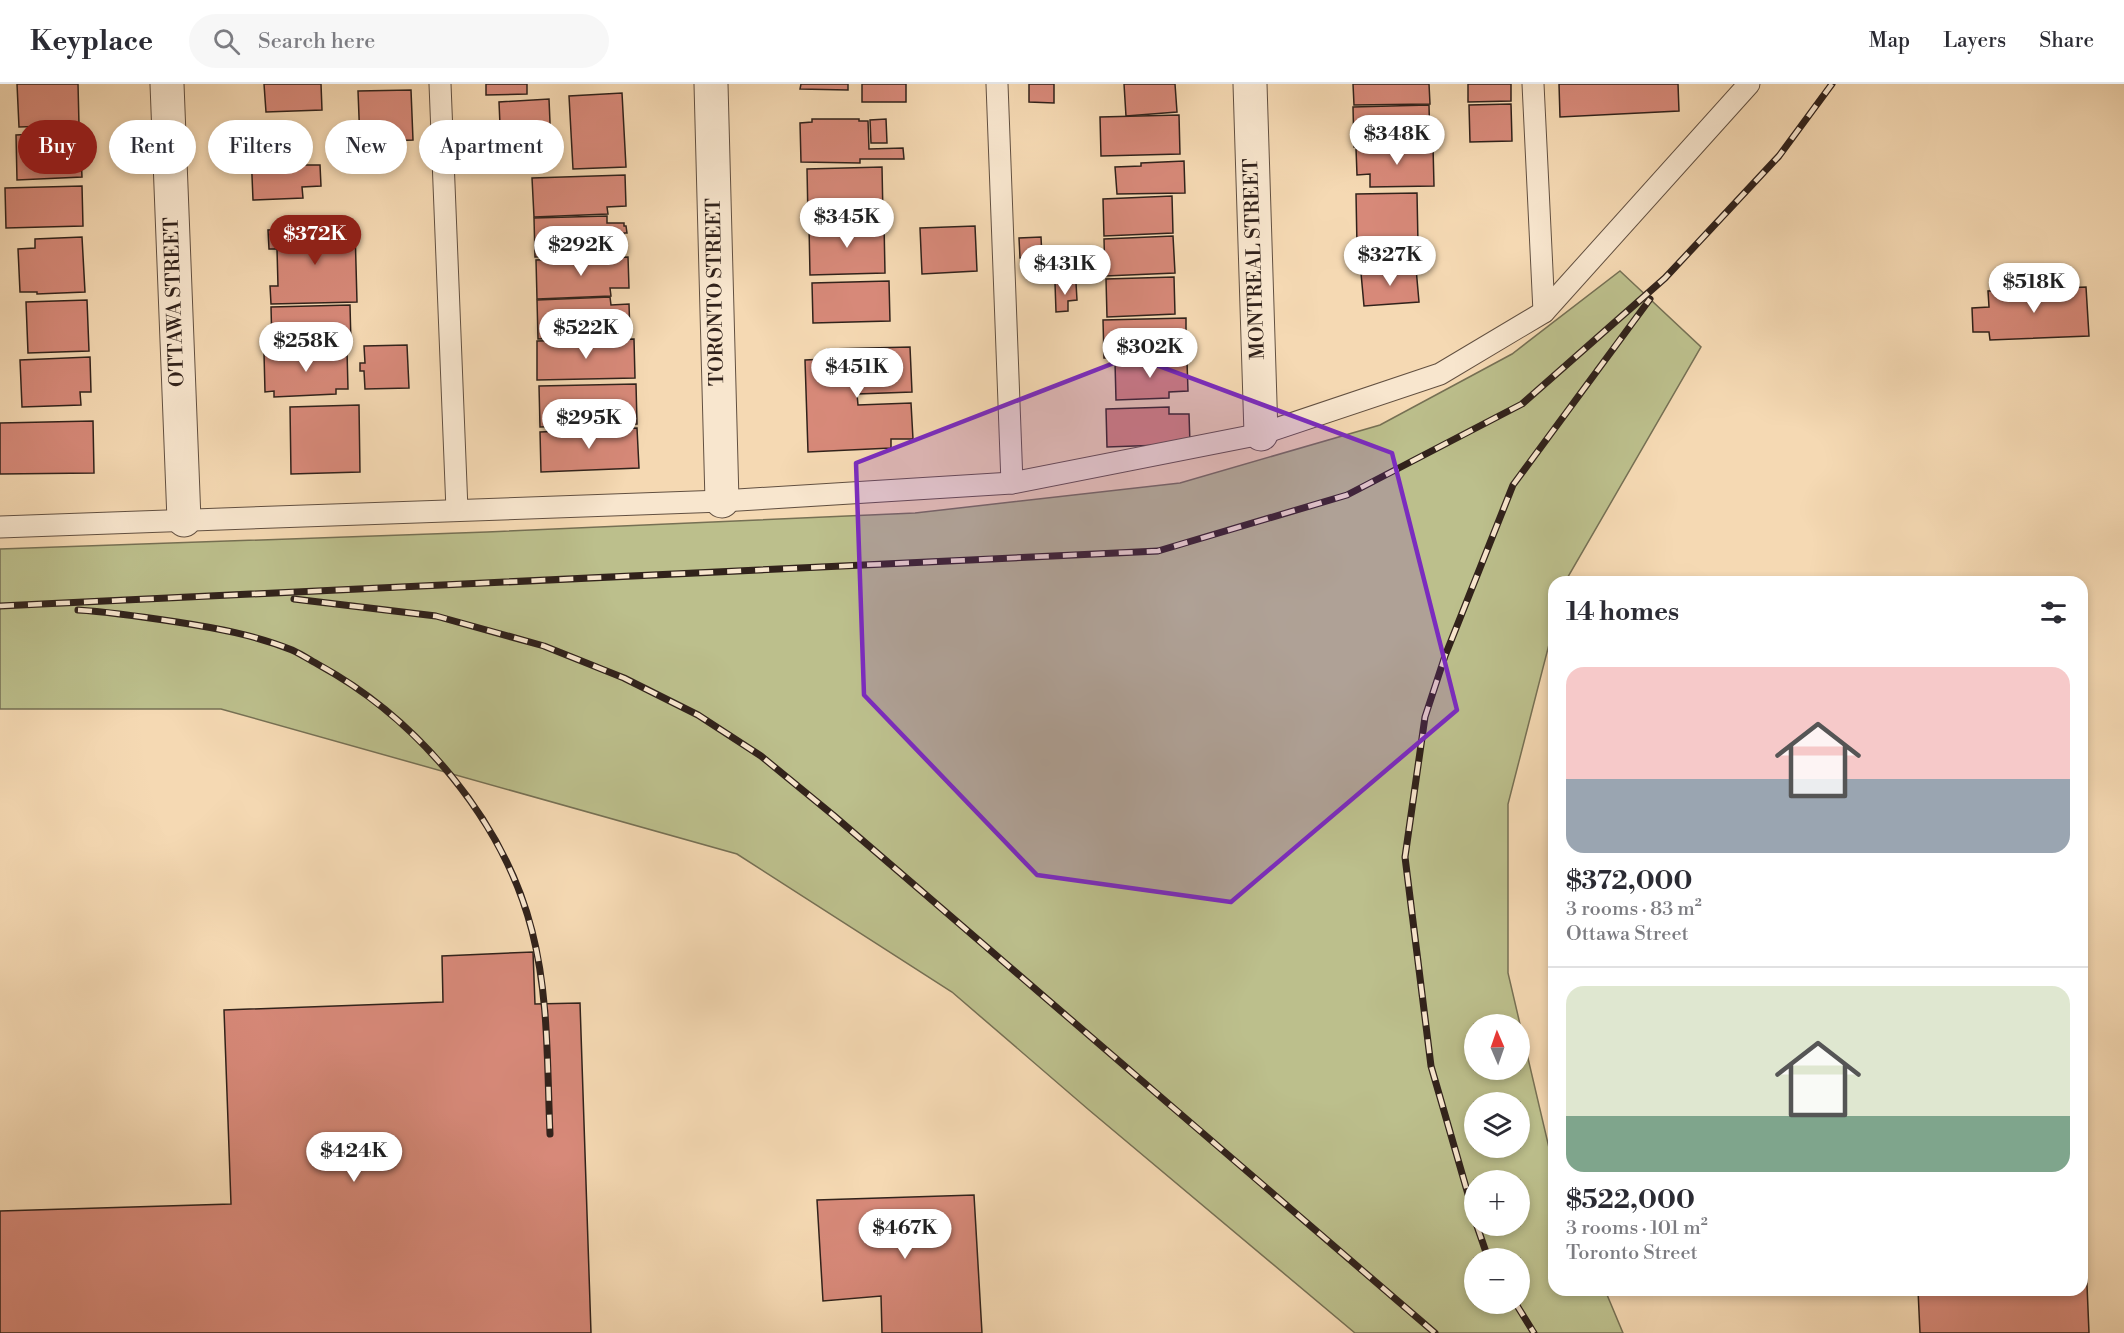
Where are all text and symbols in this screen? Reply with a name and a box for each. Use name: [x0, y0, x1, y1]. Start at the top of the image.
search box: [189, 14, 609, 68]
text: Keyplace: [30, 24, 153, 59]
icon: search: [210, 25, 243, 58]
text: Search here: [258, 28, 375, 55]
text: Map: [1869, 28, 1910, 54]
text: Layers: [1943, 28, 2006, 54]
text: Share: [2039, 28, 2094, 54]
pin: $348K: [1355, 115, 1439, 166]
chip: Buy: [18, 120, 97, 174]
chip: Rent: [109, 120, 196, 174]
chip: Filters: [208, 120, 313, 174]
chip: New: [325, 120, 407, 174]
chip: Apartment: [419, 120, 564, 174]
text: $348K: [1364, 122, 1430, 147]
street label: MONTREAL STREET: [1239, 158, 1271, 360]
street label: TORONTO STREET: [702, 198, 730, 386]
pin: $345K: [805, 198, 889, 249]
text: $345K: [814, 205, 880, 230]
pin: $372K: [273, 215, 357, 266]
street label: OTTAWA STREET: [160, 217, 190, 387]
text: $372K: [283, 222, 347, 247]
pin: $292K: [539, 226, 623, 277]
text: $292K: [548, 233, 614, 258]
pin: $327K: [1348, 236, 1432, 287]
text: $327K: [1358, 243, 1422, 268]
pin: $431K: [1023, 245, 1107, 296]
text: $431K: [1034, 252, 1096, 277]
pin: $518K: [1992, 263, 2076, 314]
text: $518K: [2003, 270, 2065, 295]
pin: $522K: [544, 309, 628, 360]
text: $522K: [553, 316, 619, 341]
pin: $258K: [264, 322, 348, 373]
pin: $302K: [1108, 328, 1192, 379]
text: $258K: [273, 329, 339, 354]
text: $302K: [1117, 335, 1183, 360]
pin: $451K: [815, 348, 899, 399]
text: $451K: [825, 355, 889, 380]
pin: $295K: [547, 399, 631, 450]
text: $295K: [556, 406, 622, 431]
text: 14 homes: [1566, 596, 1679, 628]
icon: filters: [2037, 596, 2070, 629]
icon: home: [1764, 706, 1872, 814]
text: $372,000: [1566, 865, 1692, 897]
text: 3 rooms · 83 m²: [1566, 897, 1702, 922]
text: Ottawa Street: [1566, 922, 1689, 947]
north arrow: [1464, 1014, 1530, 1080]
map controls: [1464, 1014, 1530, 1314]
icon: home: [1764, 1025, 1872, 1133]
button: layers: [1464, 1092, 1530, 1158]
pin: $424K: [312, 1132, 396, 1183]
text: $424K: [320, 1139, 388, 1164]
button: +: [1464, 1170, 1530, 1236]
text: $522,000: [1566, 1184, 1695, 1216]
pin: $467K: [863, 1209, 947, 1260]
text: $467K: [873, 1216, 937, 1241]
text: 3 rooms · 101 m²: [1566, 1216, 1708, 1241]
text: Toronto Street: [1566, 1241, 1698, 1266]
button: −: [1464, 1248, 1530, 1314]

